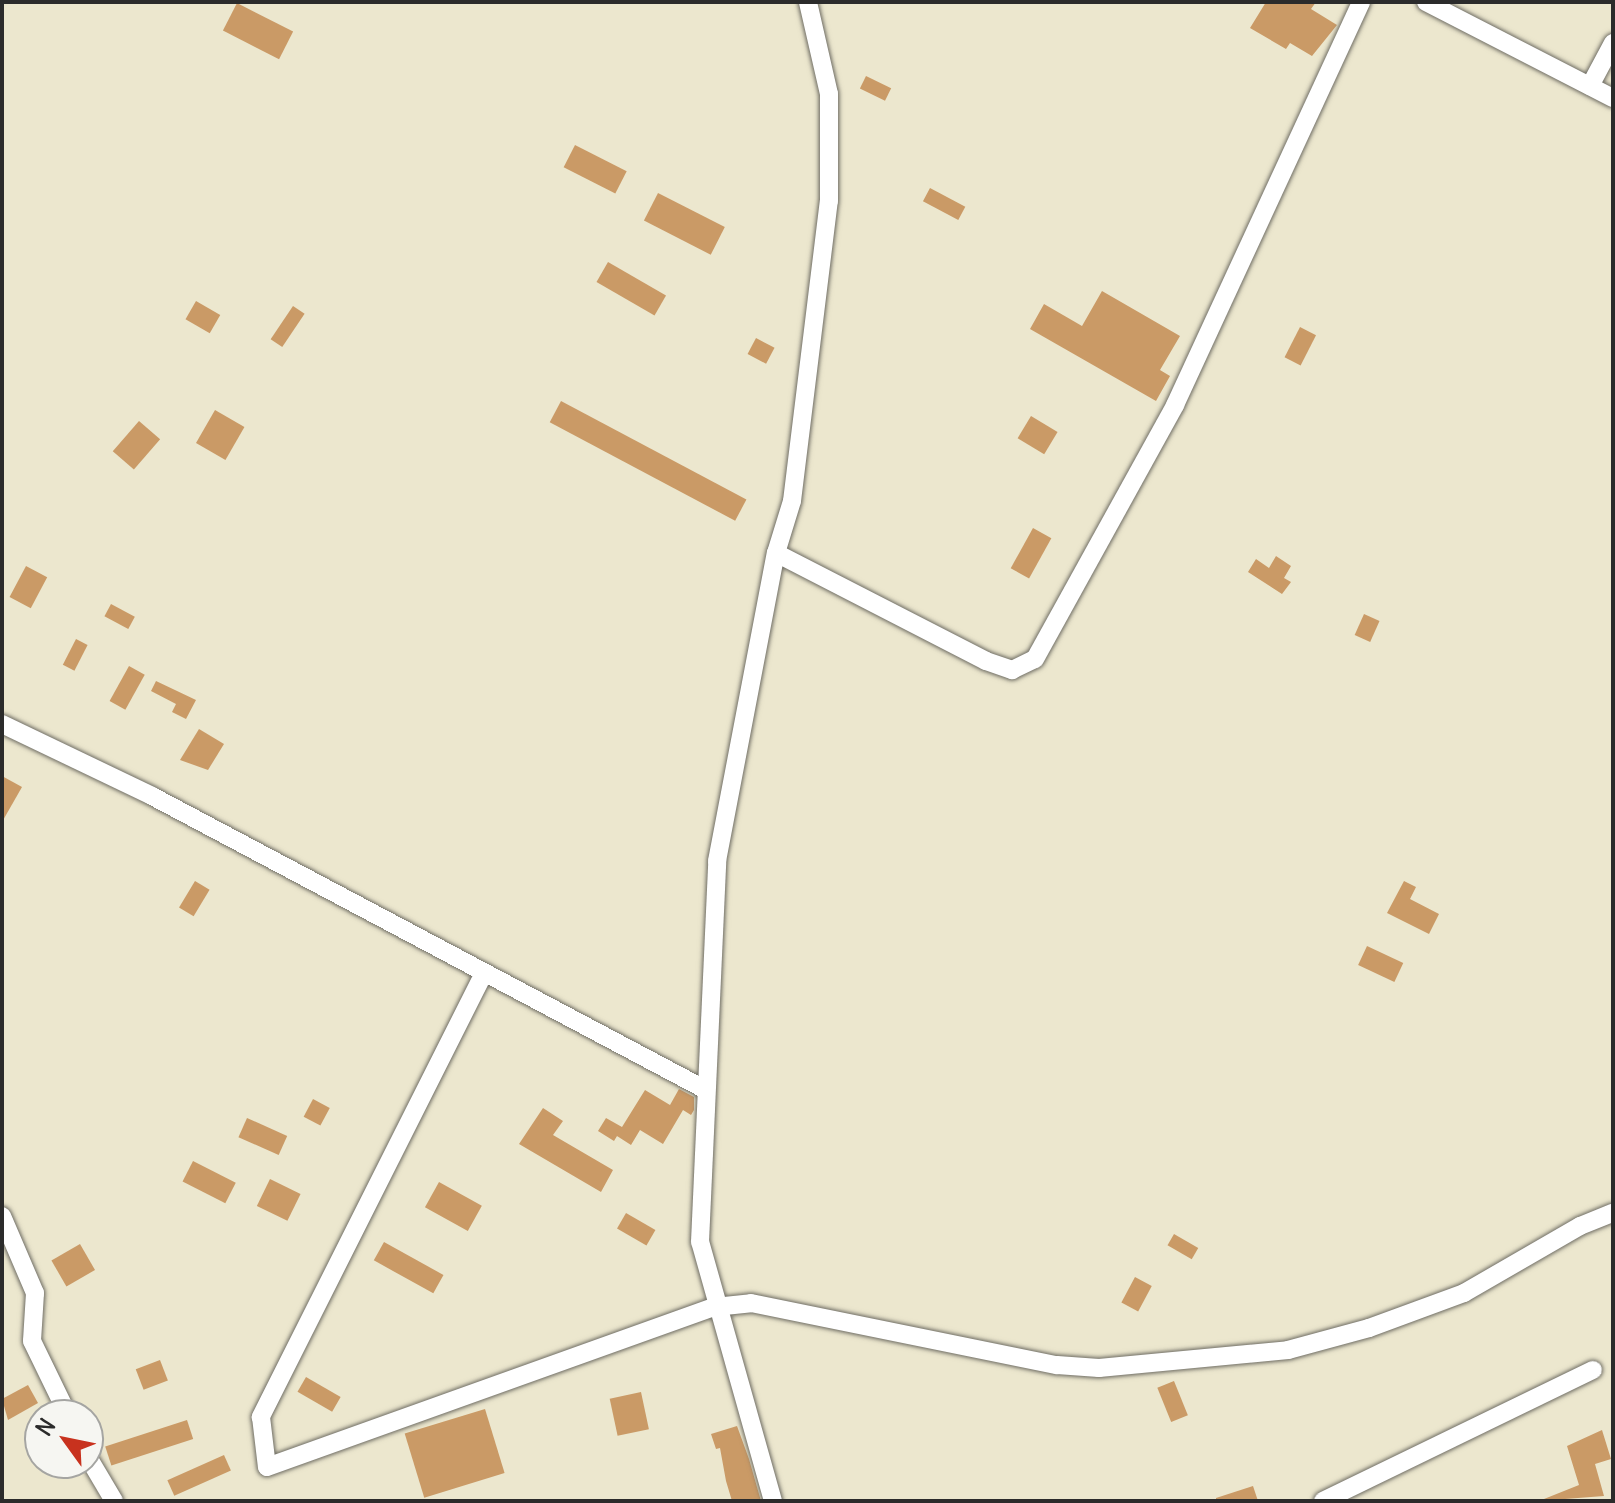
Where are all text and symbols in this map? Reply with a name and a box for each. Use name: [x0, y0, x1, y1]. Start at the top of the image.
north arrow: [24, 1399, 104, 1479]
text: N: [30, 1413, 61, 1441]

